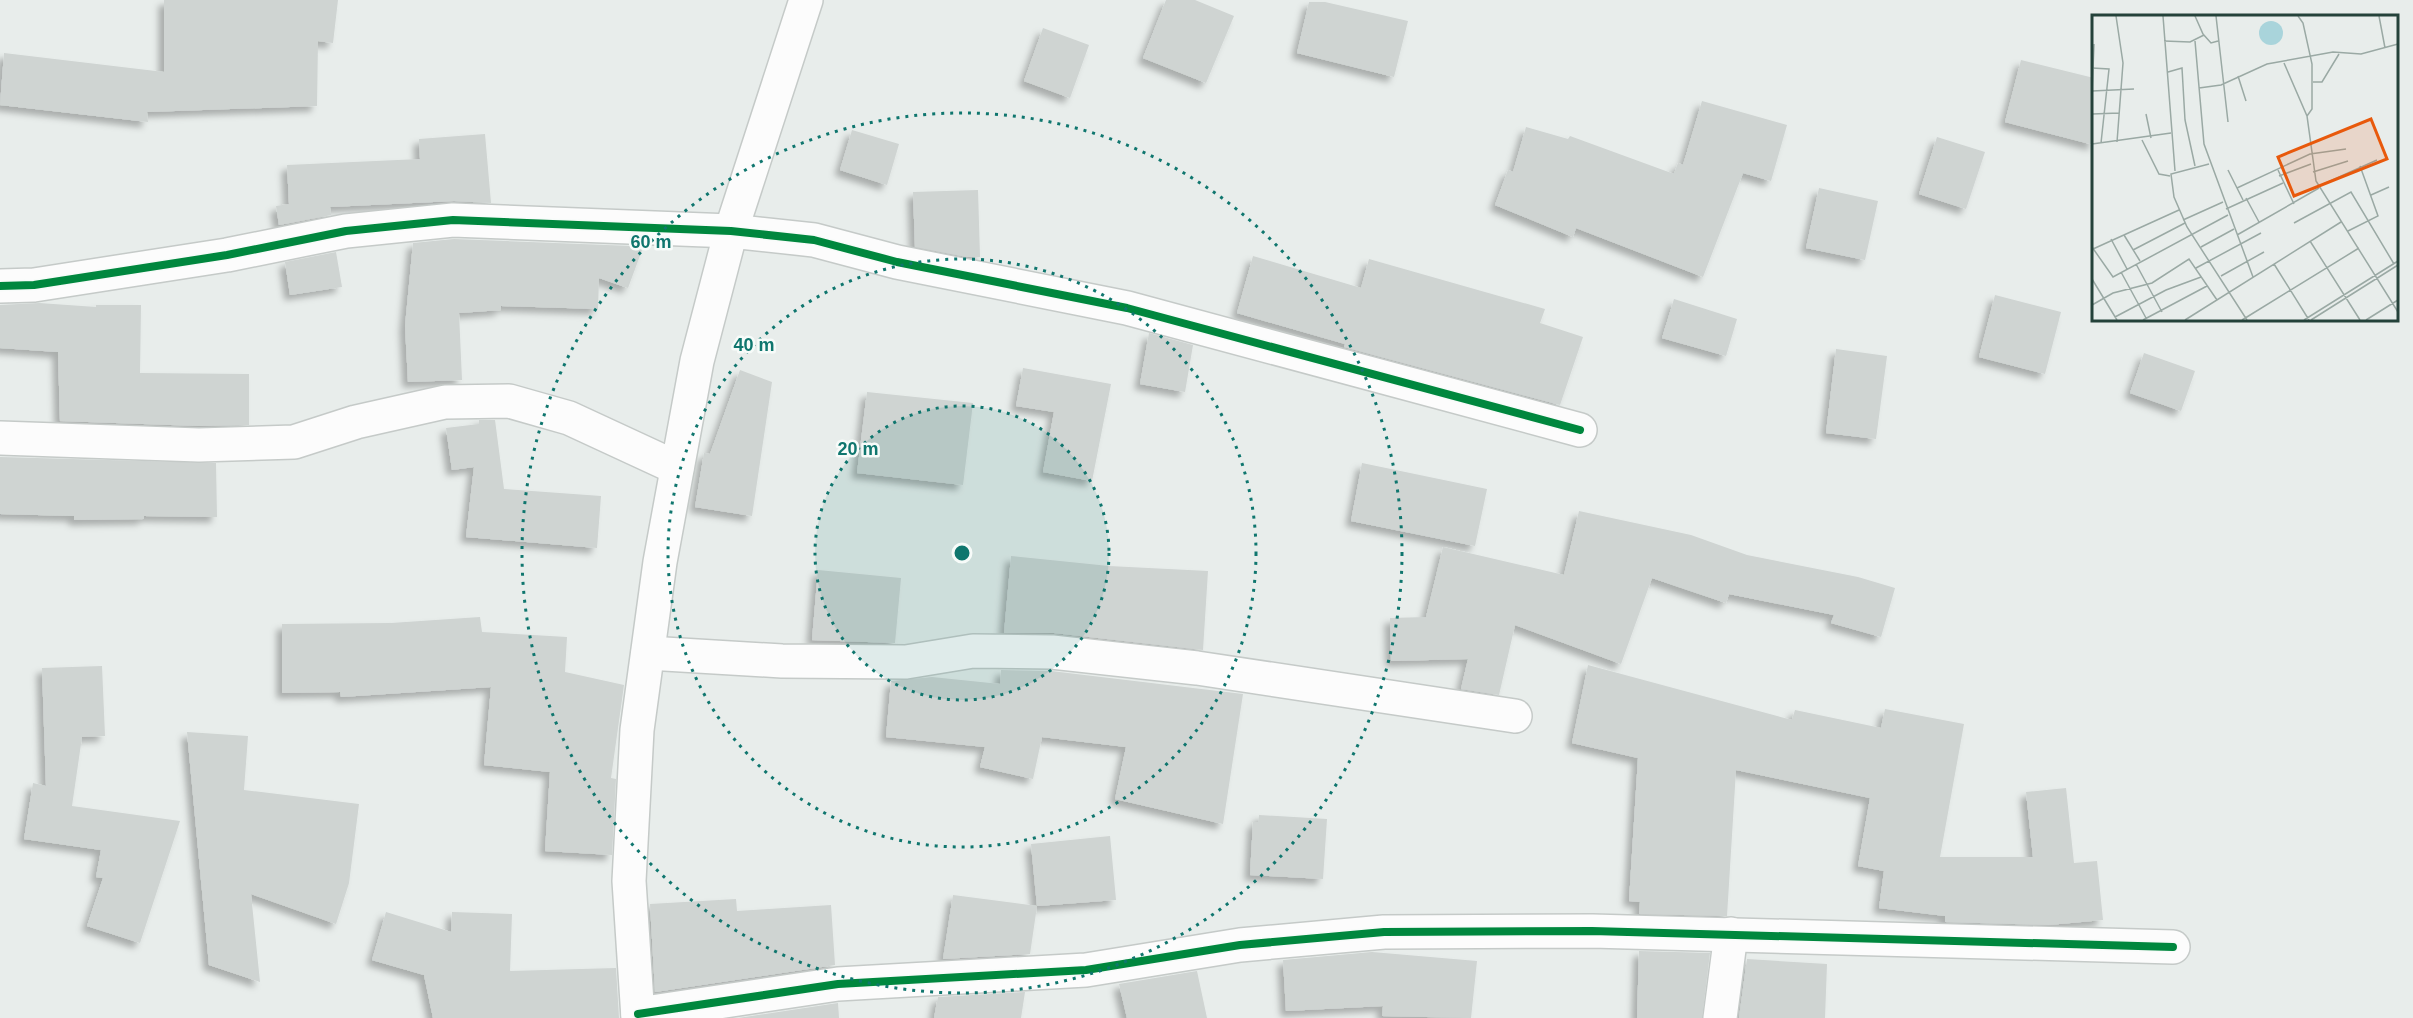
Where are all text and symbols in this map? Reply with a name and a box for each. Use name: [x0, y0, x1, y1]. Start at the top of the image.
inset map: [2092, 15, 2398, 321]
text: 60 m: [630, 232, 672, 252]
text: 40 m: [733, 335, 775, 355]
text: 20 m: [837, 439, 879, 459]
centre of rings: [952, 543, 972, 563]

